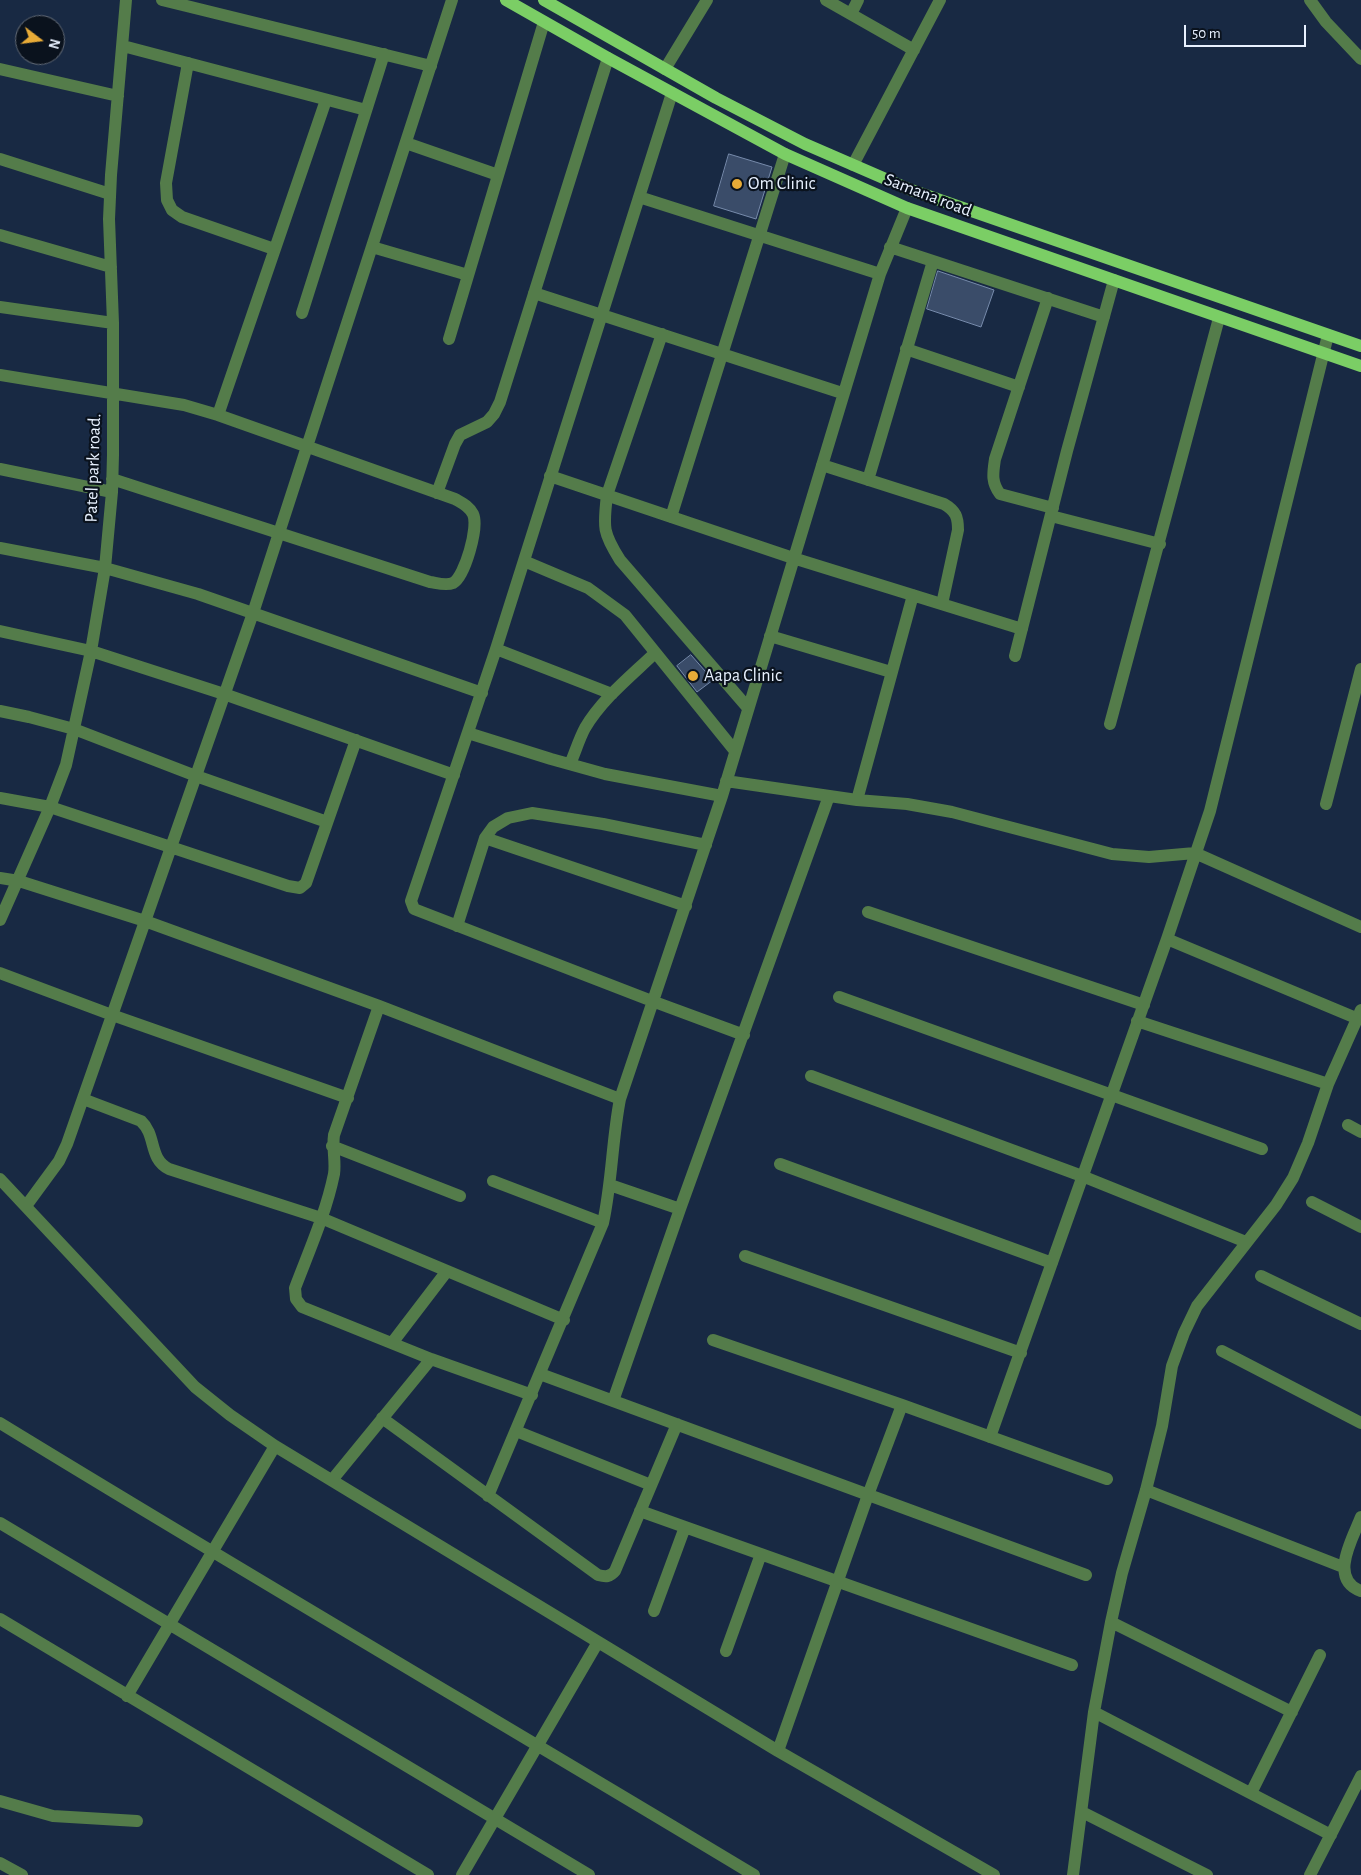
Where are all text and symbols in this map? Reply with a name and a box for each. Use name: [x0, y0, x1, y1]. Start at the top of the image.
north arrow: [15, 15, 65, 65]
scale bar: [1186, 15, 1308, 47]
text: 50 m: [1192, 26, 1221, 41]
text: N: [46, 37, 62, 50]
street label: Samana road: [881, 168, 975, 222]
place label: Om Clinic: [748, 173, 816, 195]
marker: Om Clinic: [730, 177, 744, 191]
street label: Patel park road.: [80, 413, 106, 523]
place label: Aapa Clinic: [704, 665, 782, 687]
marker: Aapa Clinic: [686, 669, 700, 683]

